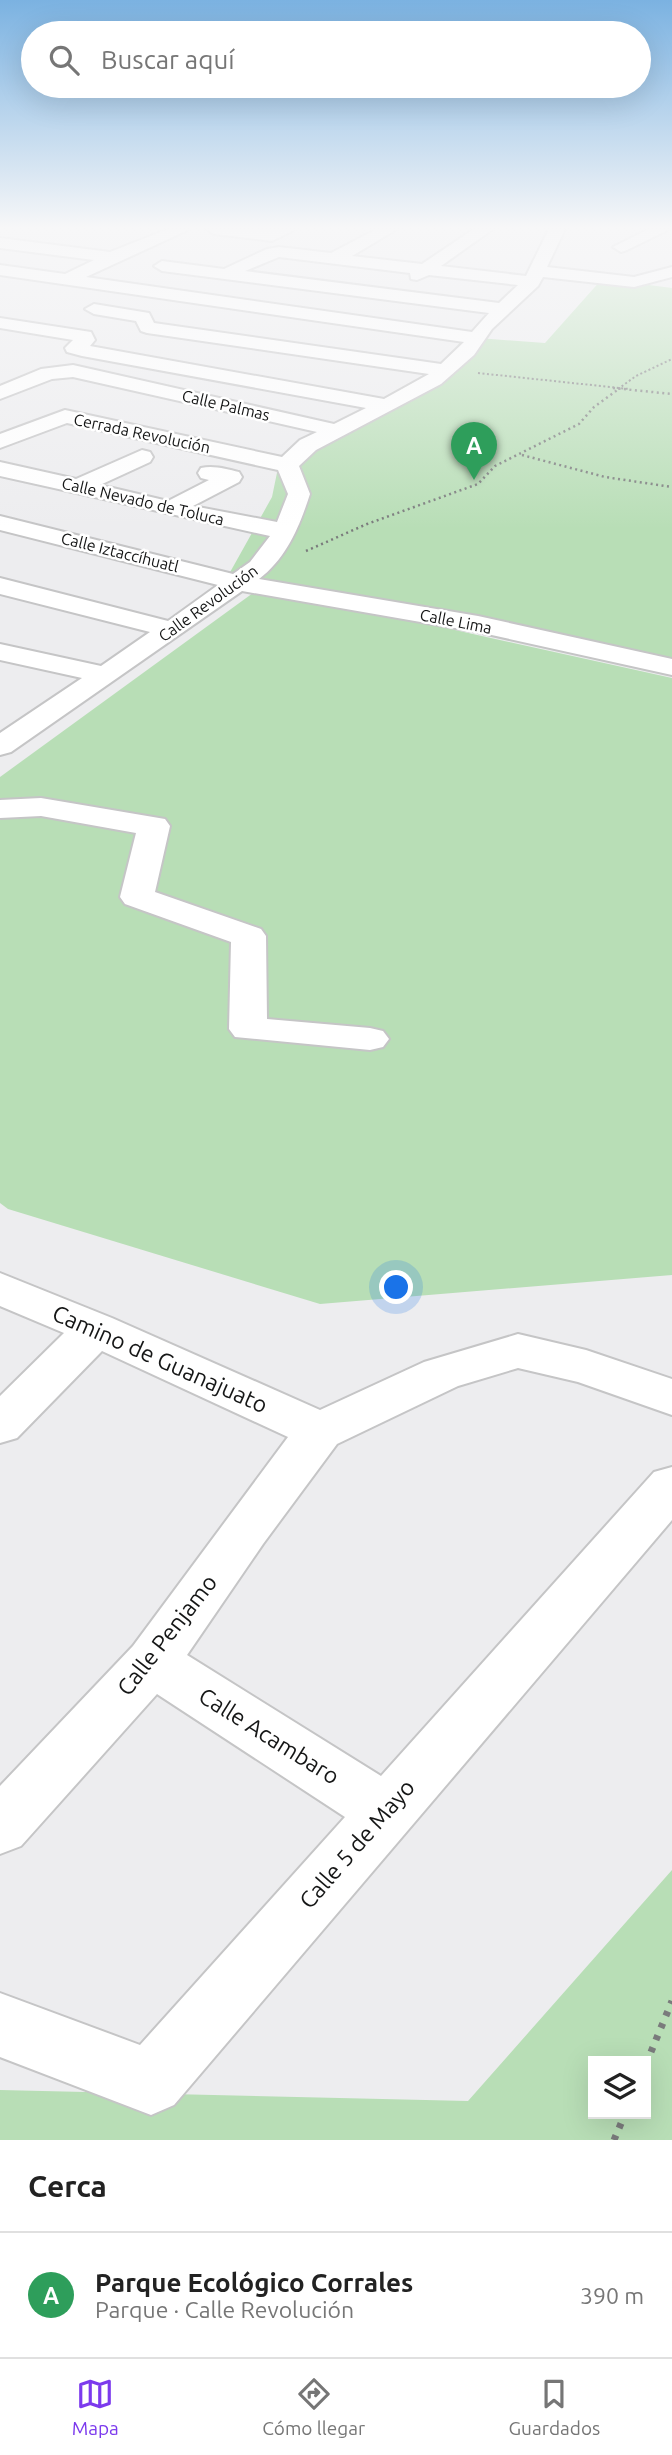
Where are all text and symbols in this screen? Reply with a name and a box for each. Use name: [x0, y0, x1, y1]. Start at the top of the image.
search box: [21, 21, 651, 98]
icon: search: [45, 41, 83, 79]
text: Buscar aquí: [101, 45, 235, 74]
street label: Calle Palmas: [180, 386, 272, 424]
street label: Cerrada Revolución: [72, 410, 212, 456]
pin: A: [451, 422, 497, 480]
street label: Calle Nevado de Toluca: [60, 474, 226, 528]
street label: Calle Iztaccíhuatl: [59, 529, 181, 575]
street label: Calle Revolución: [155, 561, 261, 645]
street label: Calle Lima: [418, 605, 494, 637]
your location: [379, 1270, 413, 1304]
street label: Camino de Guanajuato: [49, 1300, 272, 1417]
street label: Calle Penjamo: [112, 1570, 221, 1700]
street label: Calle Acambaro: [195, 1682, 344, 1789]
street label: Calle 5 de Mayo: [294, 1774, 419, 1913]
map controls: [588, 2056, 651, 2119]
button: layers: [588, 2056, 651, 2119]
text: Cerca: [28, 2169, 107, 2203]
text: Parque Ecológico Corrales: [95, 2268, 413, 2297]
text: A: [43, 2283, 59, 2308]
text: 390 m: [580, 2283, 644, 2308]
text: Parque · Calle Revolución: [95, 2297, 354, 2322]
tab: Mapa: [72, 2375, 119, 2439]
tab: Cómo llegar: [262, 2375, 365, 2439]
tab: Guardados: [509, 2375, 600, 2439]

